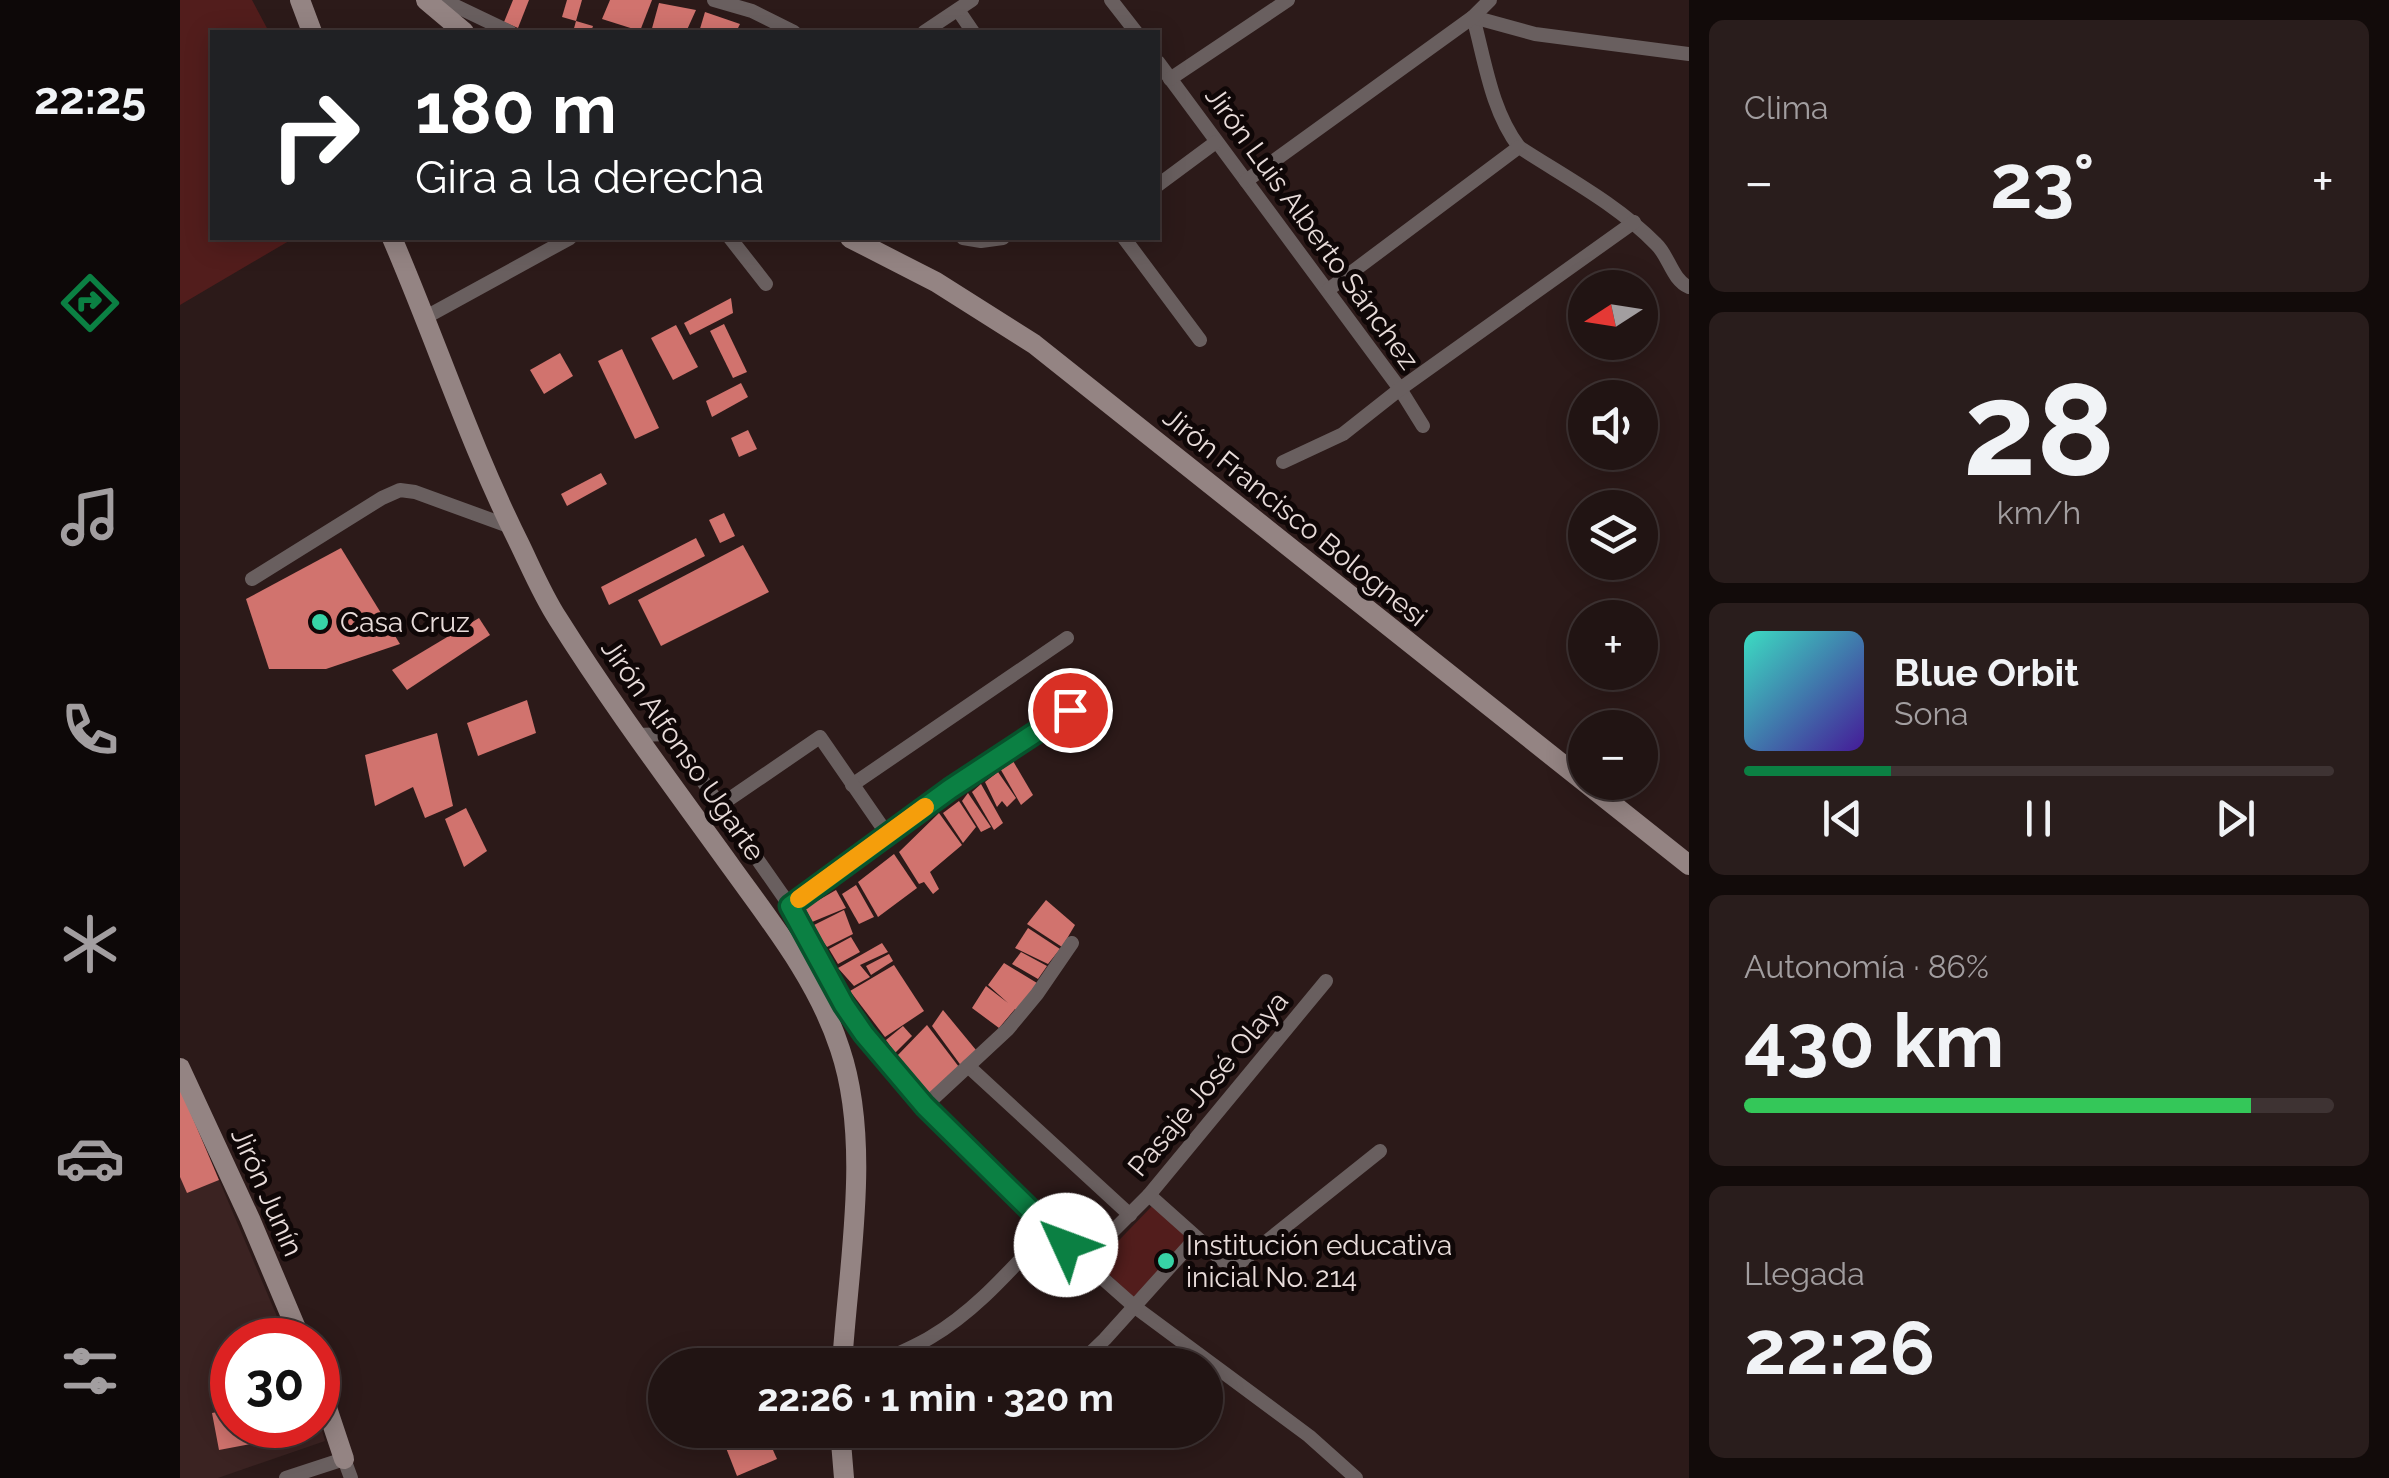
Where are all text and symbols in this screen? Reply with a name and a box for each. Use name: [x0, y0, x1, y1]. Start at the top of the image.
text: 180 m: [415, 67, 617, 149]
icon: right: [250, 70, 380, 200]
text: 22:25: [34, 72, 146, 125]
street label: Jirón Luis Alberto Sánchez: [1198, 80, 1426, 376]
text: Clima: [1744, 89, 1828, 126]
text: 23°: [1990, 137, 2095, 226]
text: −: [1744, 149, 1774, 214]
text: +: [2311, 149, 2334, 214]
text: Gira a la derecha: [415, 151, 764, 204]
icon: directions: [55, 268, 125, 338]
north arrow: [1568, 270, 1658, 360]
map controls: [1568, 270, 1658, 800]
text: 28: [1963, 353, 2115, 505]
button: sound: [1568, 380, 1658, 470]
street label: Jirón Francisco Bolognesi: [1157, 401, 1433, 633]
icon: music: [55, 482, 125, 552]
button: layers: [1568, 490, 1658, 580]
text: km/h: [1997, 494, 2081, 531]
button: +: [1568, 600, 1658, 690]
place label: Casa Cruz: [340, 606, 470, 639]
marker: Casa Cruz: [309, 611, 331, 633]
street label: Jirón Alfonso Ugarte: [594, 633, 772, 867]
text: Blue Orbit: [1894, 650, 2079, 695]
pin: [1028, 668, 1113, 753]
icon: arrive: [1043, 683, 1098, 738]
icon: phone: [55, 695, 125, 765]
text: Sona: [1894, 695, 1969, 732]
button: −: [1568, 710, 1658, 800]
icon: previous: [1815, 791, 1870, 846]
icon: pause: [2011, 791, 2066, 846]
icon: next: [2208, 791, 2263, 846]
icon: climate: [55, 909, 125, 979]
text: Autonomía · 86%: [1744, 948, 1989, 985]
street label: Pasaje José Olaya: [1121, 985, 1295, 1183]
text: 430 km: [1744, 996, 2004, 1085]
icon: car: [55, 1123, 125, 1193]
street label: Jirón Junín: [224, 1123, 310, 1261]
position arrow: [1014, 1193, 1118, 1297]
place label: Institución educativa inicial No. 214: [1186, 1229, 1452, 1294]
marker: Institución educativa inicial No. 214: [1155, 1250, 1177, 1272]
text: Llegada: [1744, 1255, 1865, 1292]
text: 22:26: [1744, 1303, 1935, 1392]
speed limit sign: 30: [210, 1318, 340, 1448]
icon: filters: [55, 1336, 125, 1406]
text: 22:26 · 1 min · 320 m: [757, 1375, 1114, 1420]

